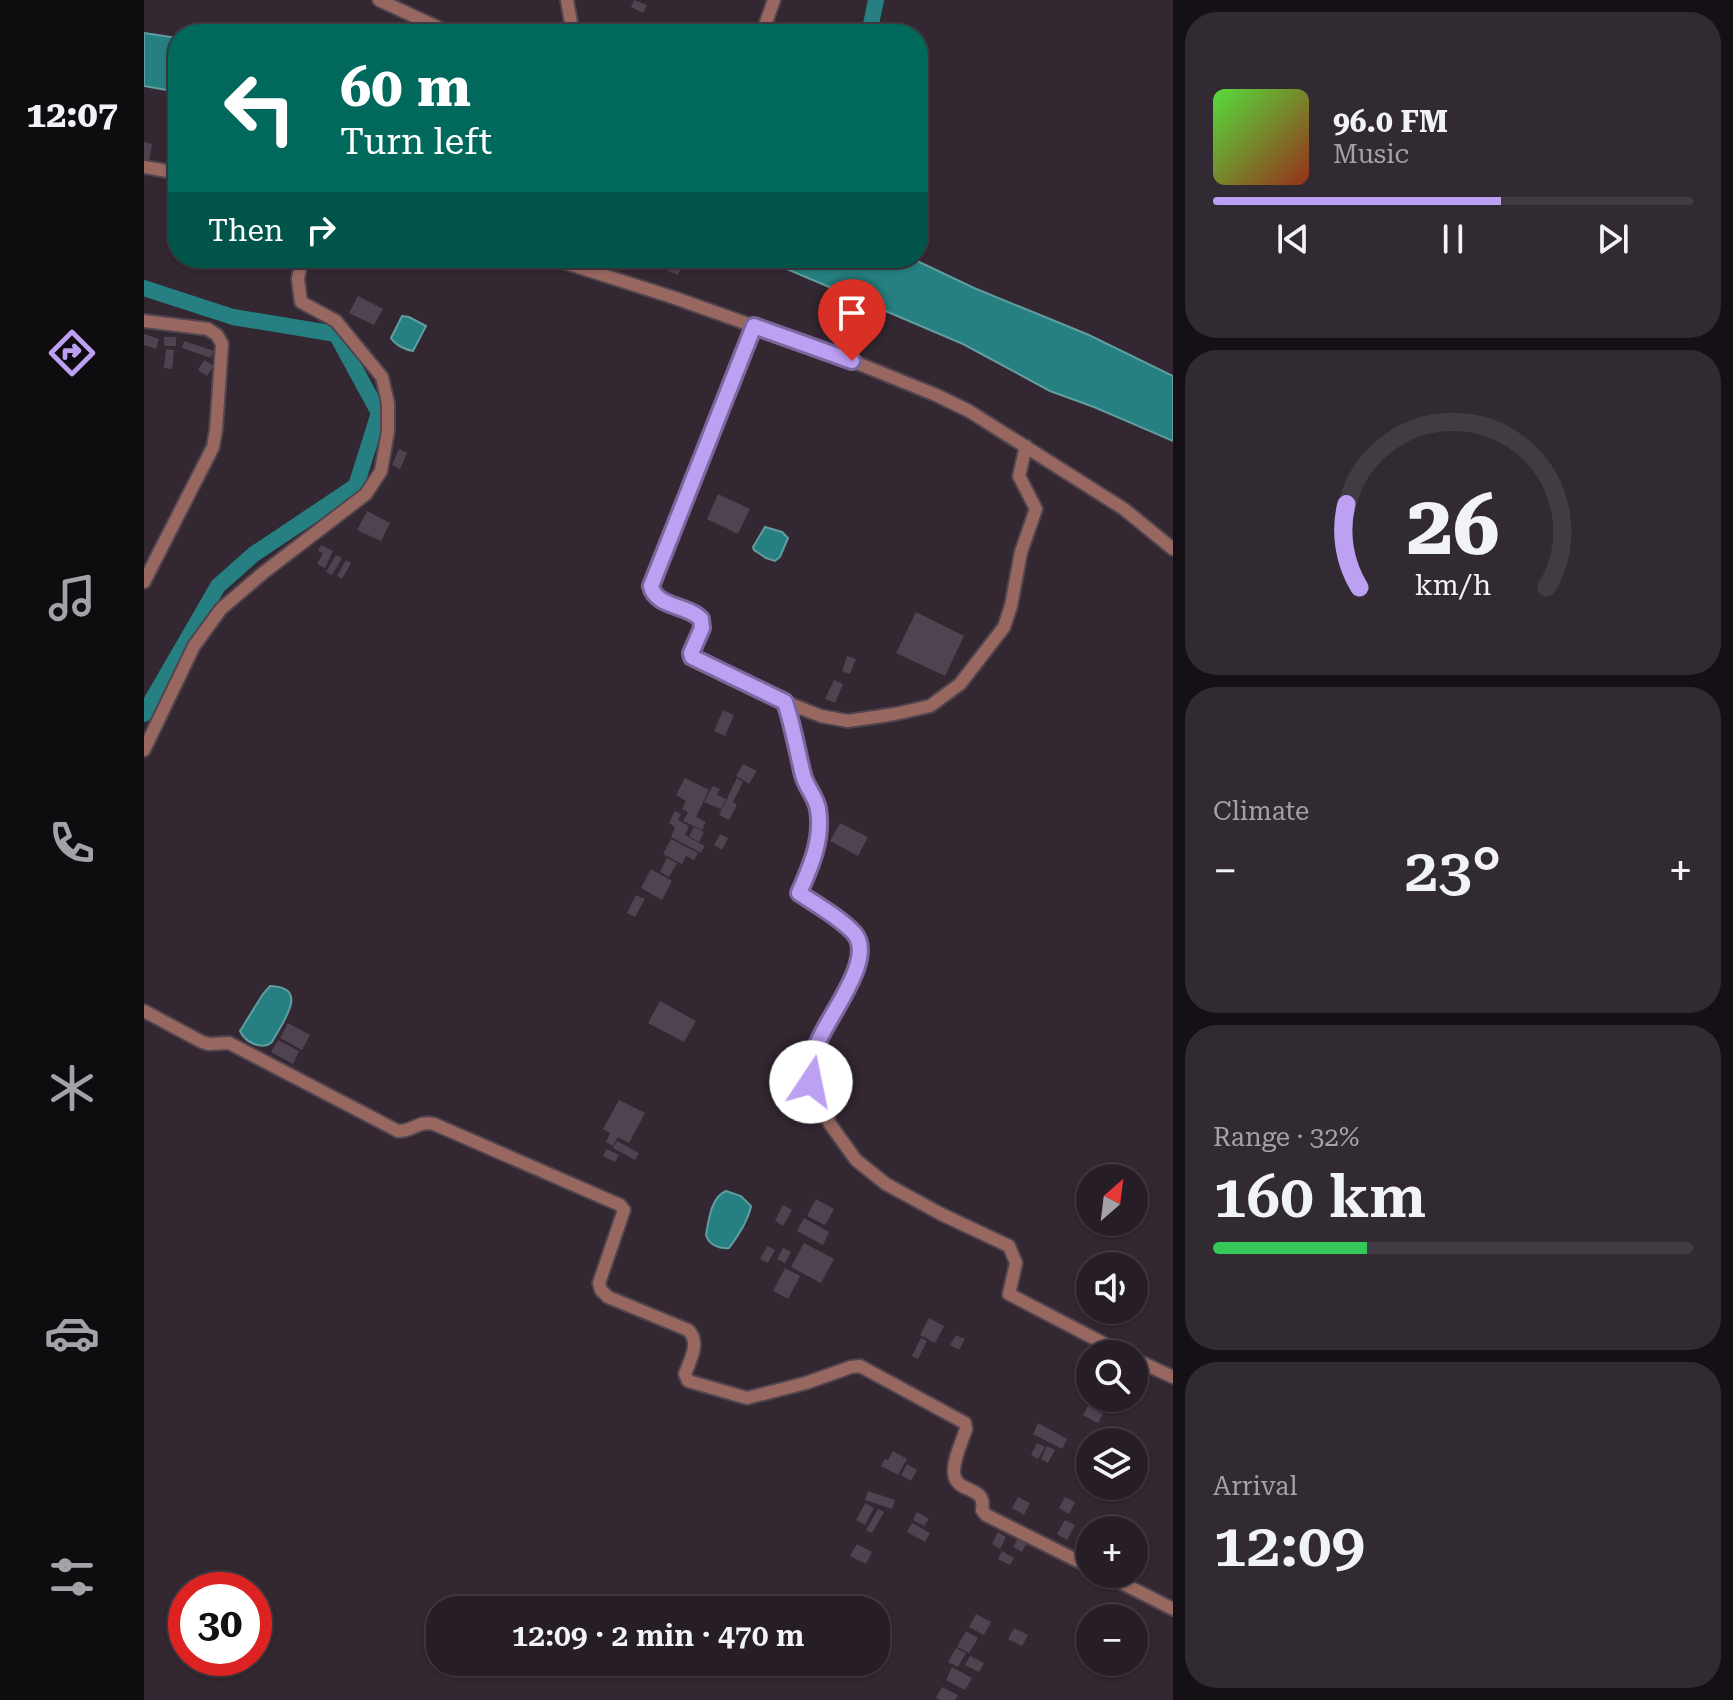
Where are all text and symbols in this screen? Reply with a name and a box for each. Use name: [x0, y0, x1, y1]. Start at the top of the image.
text: 60 m: [340, 54, 471, 120]
icon: left: [208, 56, 312, 160]
text: 12:07: [26, 94, 118, 136]
text: 96.0 FM: [1333, 104, 1448, 139]
text: Turn left: [340, 121, 492, 163]
text: Music: [1333, 139, 1409, 169]
icon: right: [299, 208, 343, 252]
text: Then: [208, 213, 283, 248]
icon: previous: [1271, 217, 1315, 261]
icon: pause: [1431, 217, 1475, 261]
icon: next: [1591, 217, 1635, 261]
pin: [818, 279, 886, 361]
icon: arrive: [830, 291, 874, 335]
icon: directions: [44, 325, 100, 381]
text: 26: [1406, 477, 1500, 574]
text: km/h: [1415, 569, 1491, 603]
icon: music: [44, 570, 100, 626]
text: Climate: [1213, 796, 1309, 826]
icon: phone: [44, 815, 100, 871]
text: 23°: [1405, 835, 1501, 906]
text: −: [1213, 845, 1238, 897]
text: +: [1668, 845, 1693, 897]
position arrow: [769, 1040, 853, 1124]
icon: climate: [44, 1060, 100, 1116]
text: Range · 32%: [1213, 1122, 1359, 1152]
text: 160 km: [1213, 1161, 1426, 1232]
north arrow: [1076, 1164, 1148, 1236]
map controls: [1076, 1164, 1148, 1676]
button: sound: [1076, 1252, 1148, 1324]
icon: car: [44, 1305, 100, 1361]
button: search: [1076, 1340, 1148, 1412]
button: layers: [1076, 1428, 1148, 1500]
text: Arrival: [1213, 1471, 1298, 1501]
text: 12:09: [1213, 1510, 1365, 1581]
button: +: [1076, 1516, 1148, 1588]
icon: filters: [44, 1549, 100, 1605]
speed limit sign: 30: [168, 1572, 272, 1676]
button: −: [1076, 1604, 1148, 1676]
text: 12:09 · 2 min · 470 m: [512, 1618, 804, 1653]

